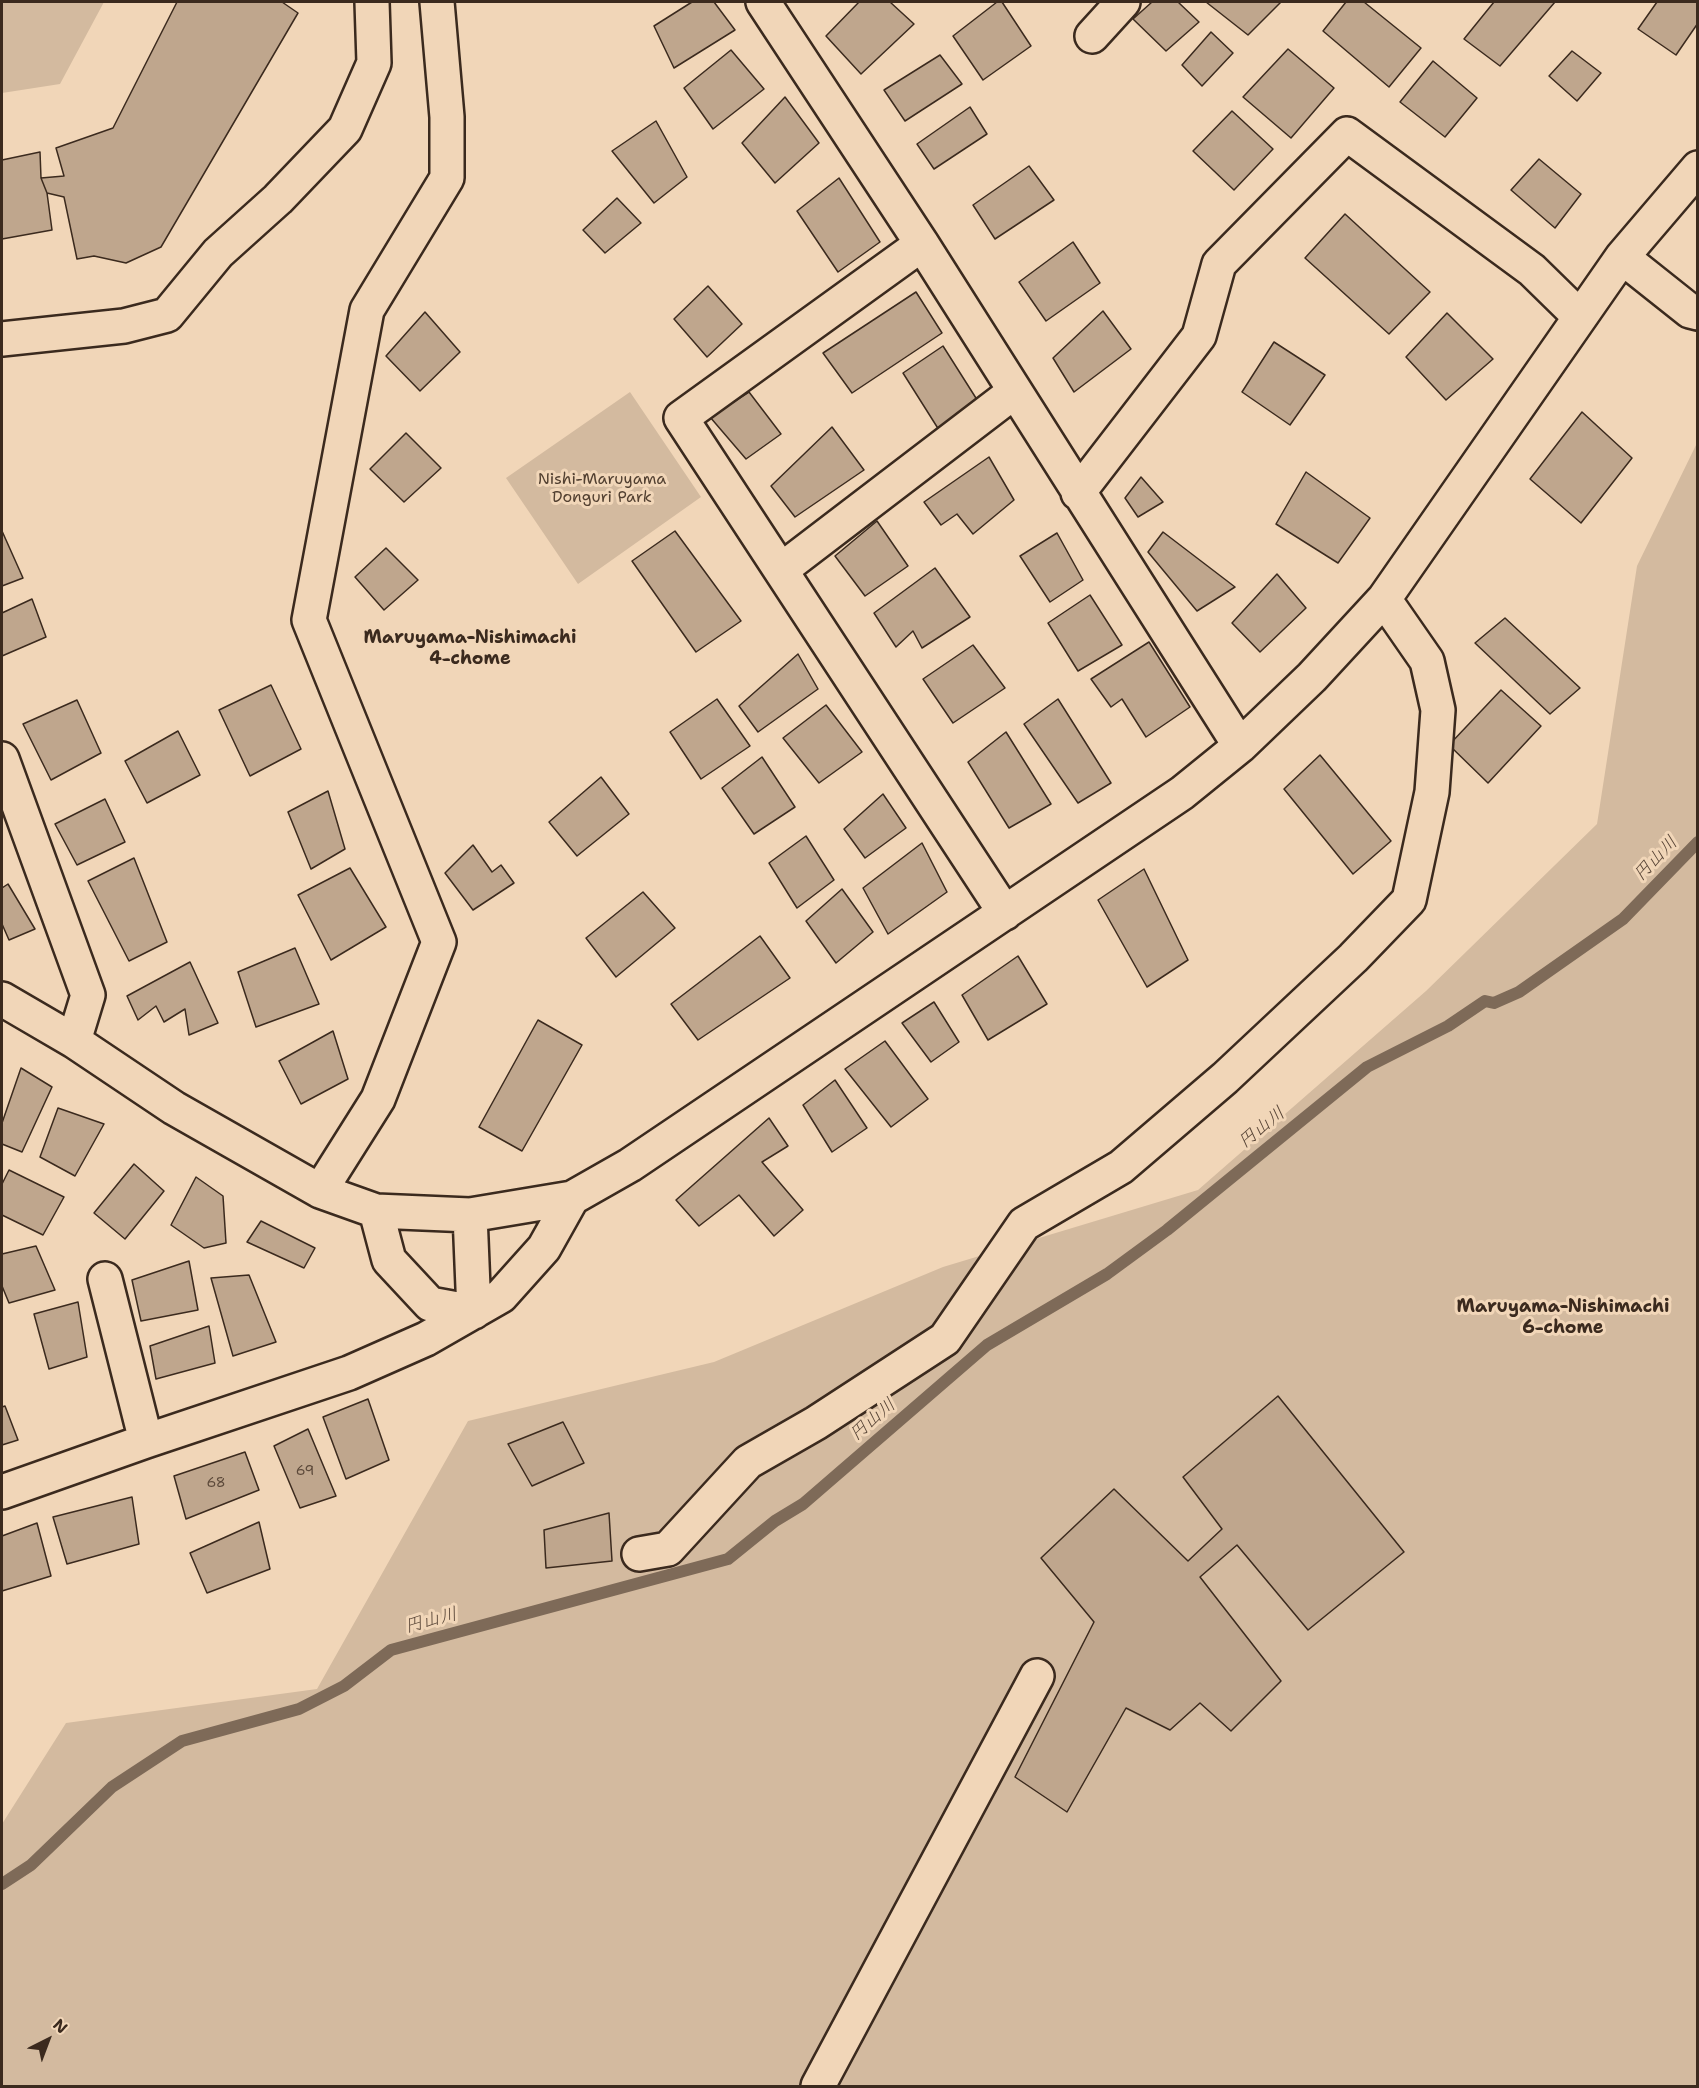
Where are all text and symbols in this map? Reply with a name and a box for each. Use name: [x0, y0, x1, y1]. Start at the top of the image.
park label: Nishi-Maruyama Donguri Park: [538, 470, 666, 508]
district label: Maruyama-Nishimachi 4-chome: [364, 627, 576, 670]
water label: 円山川: [1629, 832, 1683, 886]
water label: 円山川: [1234, 1103, 1290, 1153]
district label: Maruyama-Nishimachi 6-chome: [1457, 1296, 1669, 1338]
water label: 円山川: [846, 1394, 900, 1446]
house number: 69: [296, 1463, 314, 1479]
house number: 68: [206, 1475, 226, 1491]
water label: 円山川: [402, 1604, 460, 1638]
north arrow: [18, 2010, 78, 2070]
text: N: [49, 2014, 72, 2038]

